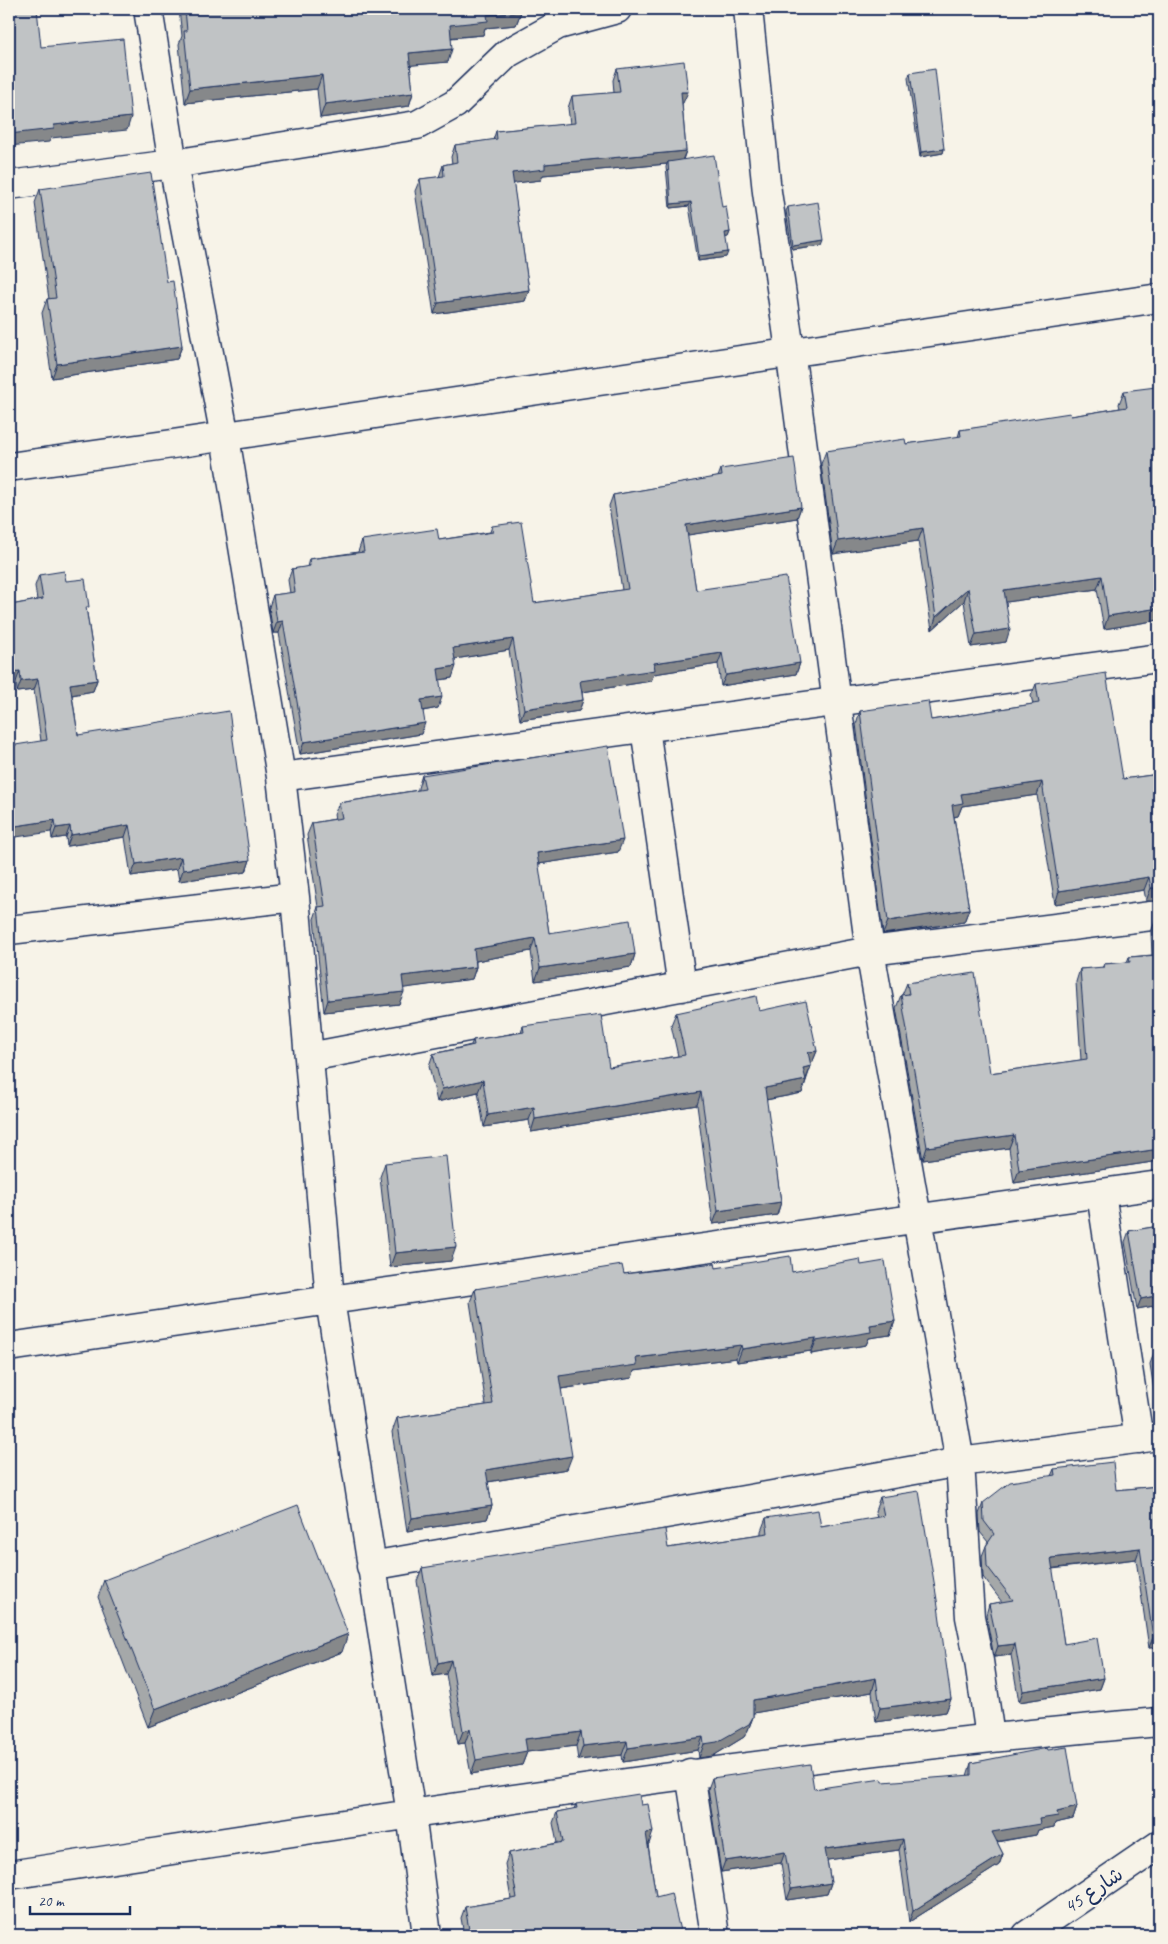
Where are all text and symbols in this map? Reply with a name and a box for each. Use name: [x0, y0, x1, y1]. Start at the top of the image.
street label: شارع 45: [1059, 1862, 1128, 1920]
scale bar: [30, 1884, 130, 1916]
text: 20 m: [38, 1892, 65, 1911]

